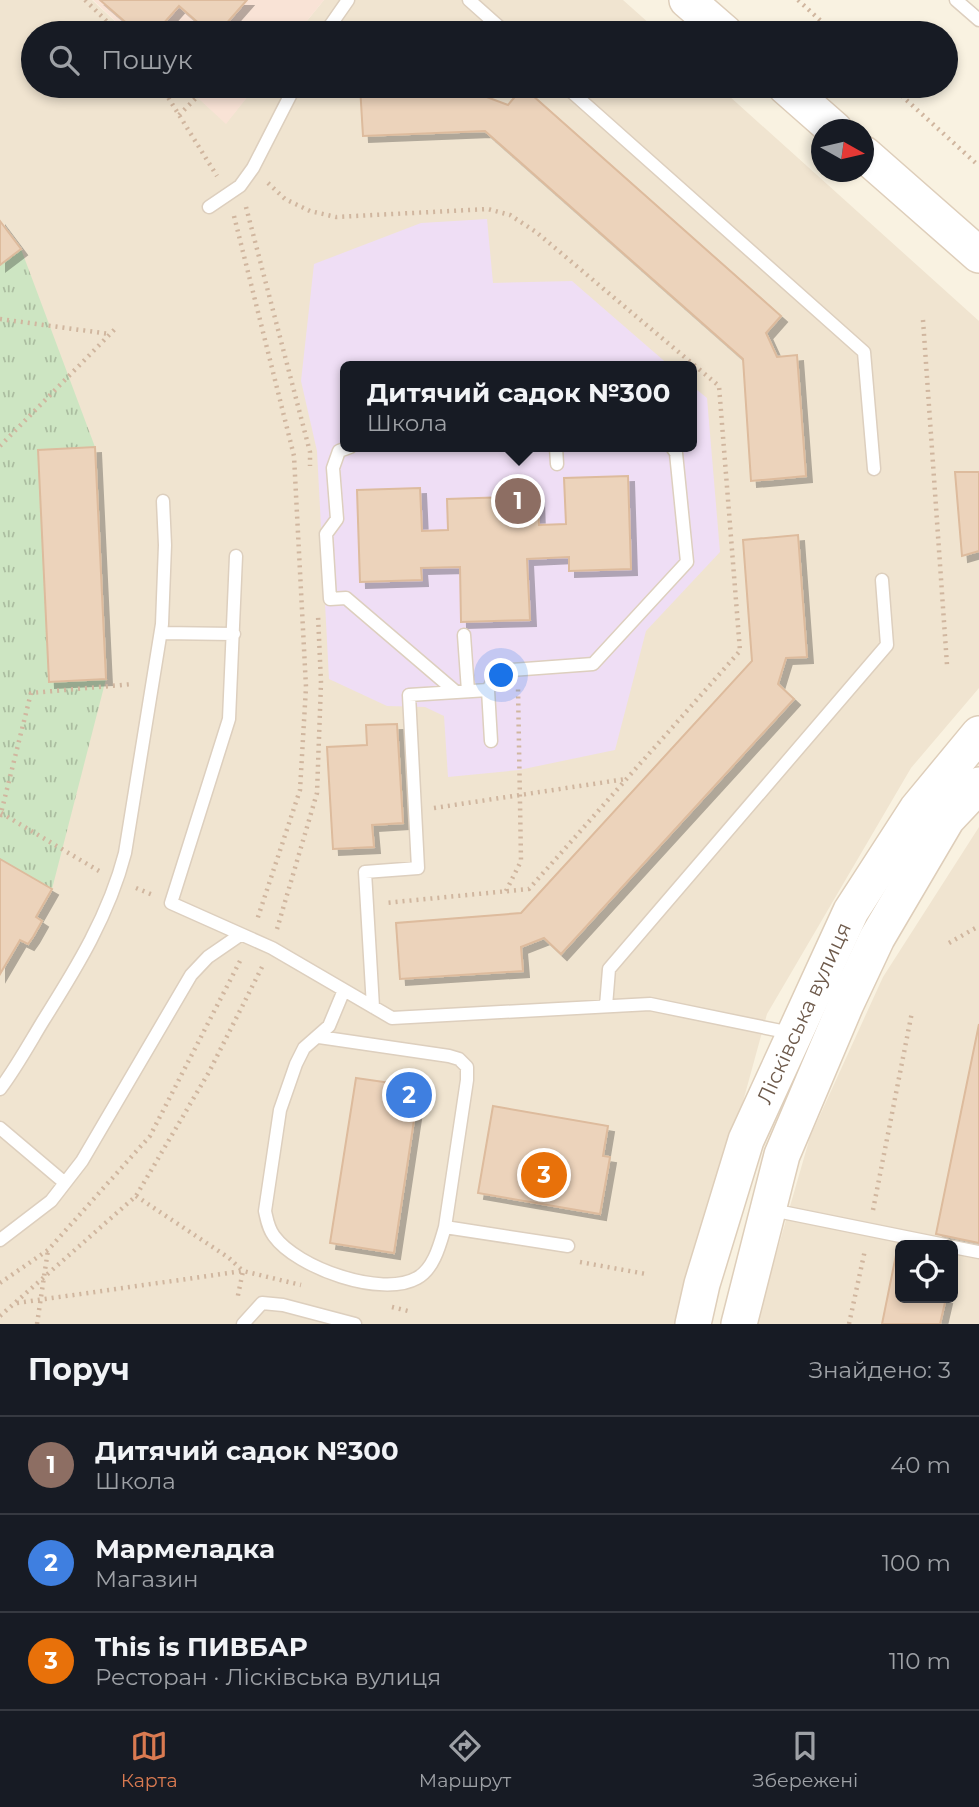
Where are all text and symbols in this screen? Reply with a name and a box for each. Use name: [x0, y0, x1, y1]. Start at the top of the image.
search box: [21, 21, 958, 98]
icon: search: [45, 41, 83, 79]
text: Пошук: [101, 44, 193, 76]
north arrow: [811, 119, 874, 182]
popup: [340, 361, 697, 452]
text: Дитячий садок №300: [367, 377, 670, 409]
text: Школа: [367, 409, 447, 437]
pin: 1: [495, 475, 541, 527]
your location: [484, 658, 518, 692]
street label: Лісківська вулиця: [751, 918, 856, 1108]
pin: 2: [386, 1069, 432, 1121]
pin: 3: [521, 1149, 567, 1201]
map controls: [895, 1240, 958, 1303]
button: locate: [895, 1240, 958, 1303]
text: Поруч: [28, 1351, 130, 1388]
text: Знайдено: 3: [809, 1356, 951, 1384]
text: Дитячий садок №300: [95, 1435, 399, 1467]
text: 1: [46, 1451, 56, 1479]
text: 40 m: [890, 1451, 951, 1479]
text: Школа: [95, 1467, 176, 1495]
text: Мармеладка: [95, 1533, 275, 1565]
text: 2: [44, 1549, 58, 1577]
text: 100 m: [882, 1549, 951, 1577]
text: Магазин: [95, 1565, 199, 1593]
text: This is ПИВБАР: [95, 1631, 308, 1663]
text: 3: [44, 1647, 58, 1675]
text: 110 m: [889, 1647, 951, 1675]
text: Ресторан · Лісківська вулиця: [95, 1663, 441, 1691]
tab: Карта: [121, 1727, 178, 1792]
tab: Маршрут: [419, 1727, 511, 1792]
tab: Збережені: [753, 1727, 858, 1792]

